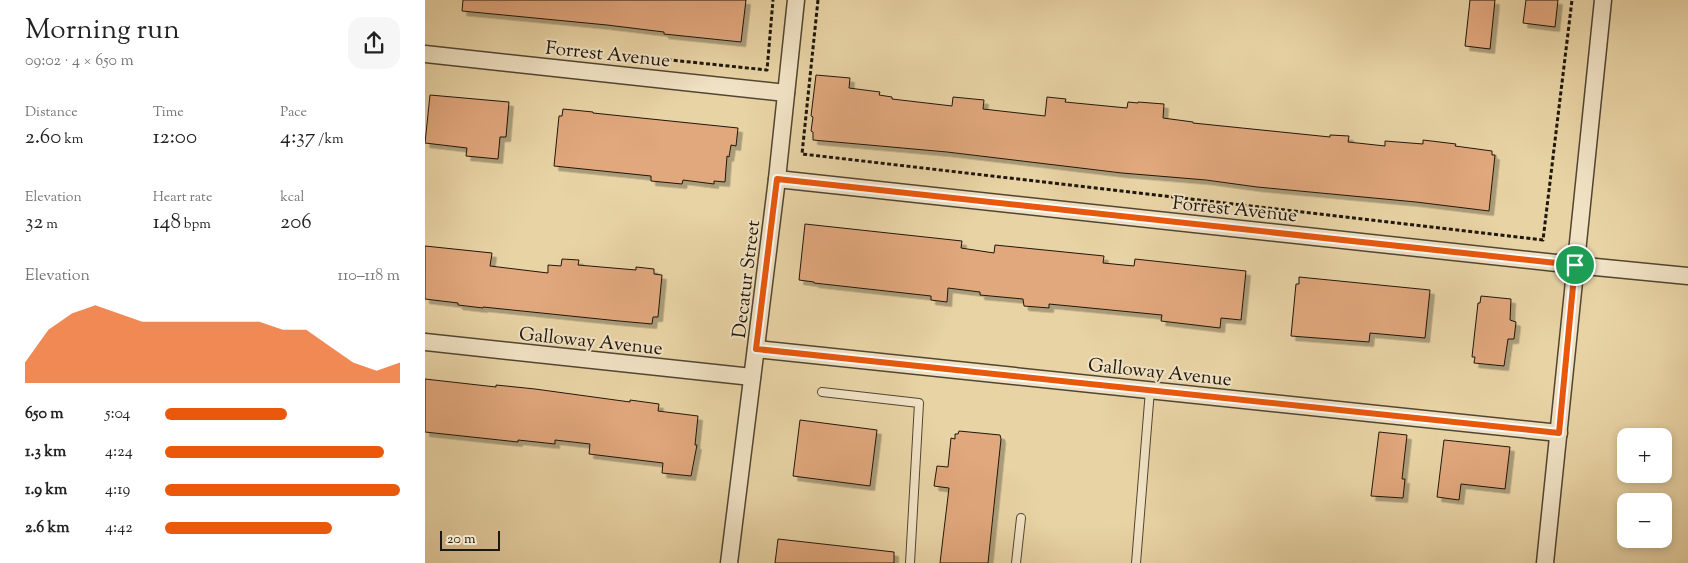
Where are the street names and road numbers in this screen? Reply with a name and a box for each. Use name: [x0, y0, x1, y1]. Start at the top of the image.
street label: Forrest Avenue: [544, 36, 672, 75]
street label: Forrest Avenue: [1171, 191, 1299, 230]
street label: Decatur Street: [727, 218, 768, 340]
street label: Galloway Avenue: [518, 322, 664, 363]
street label: Galloway Avenue: [1087, 353, 1233, 394]

